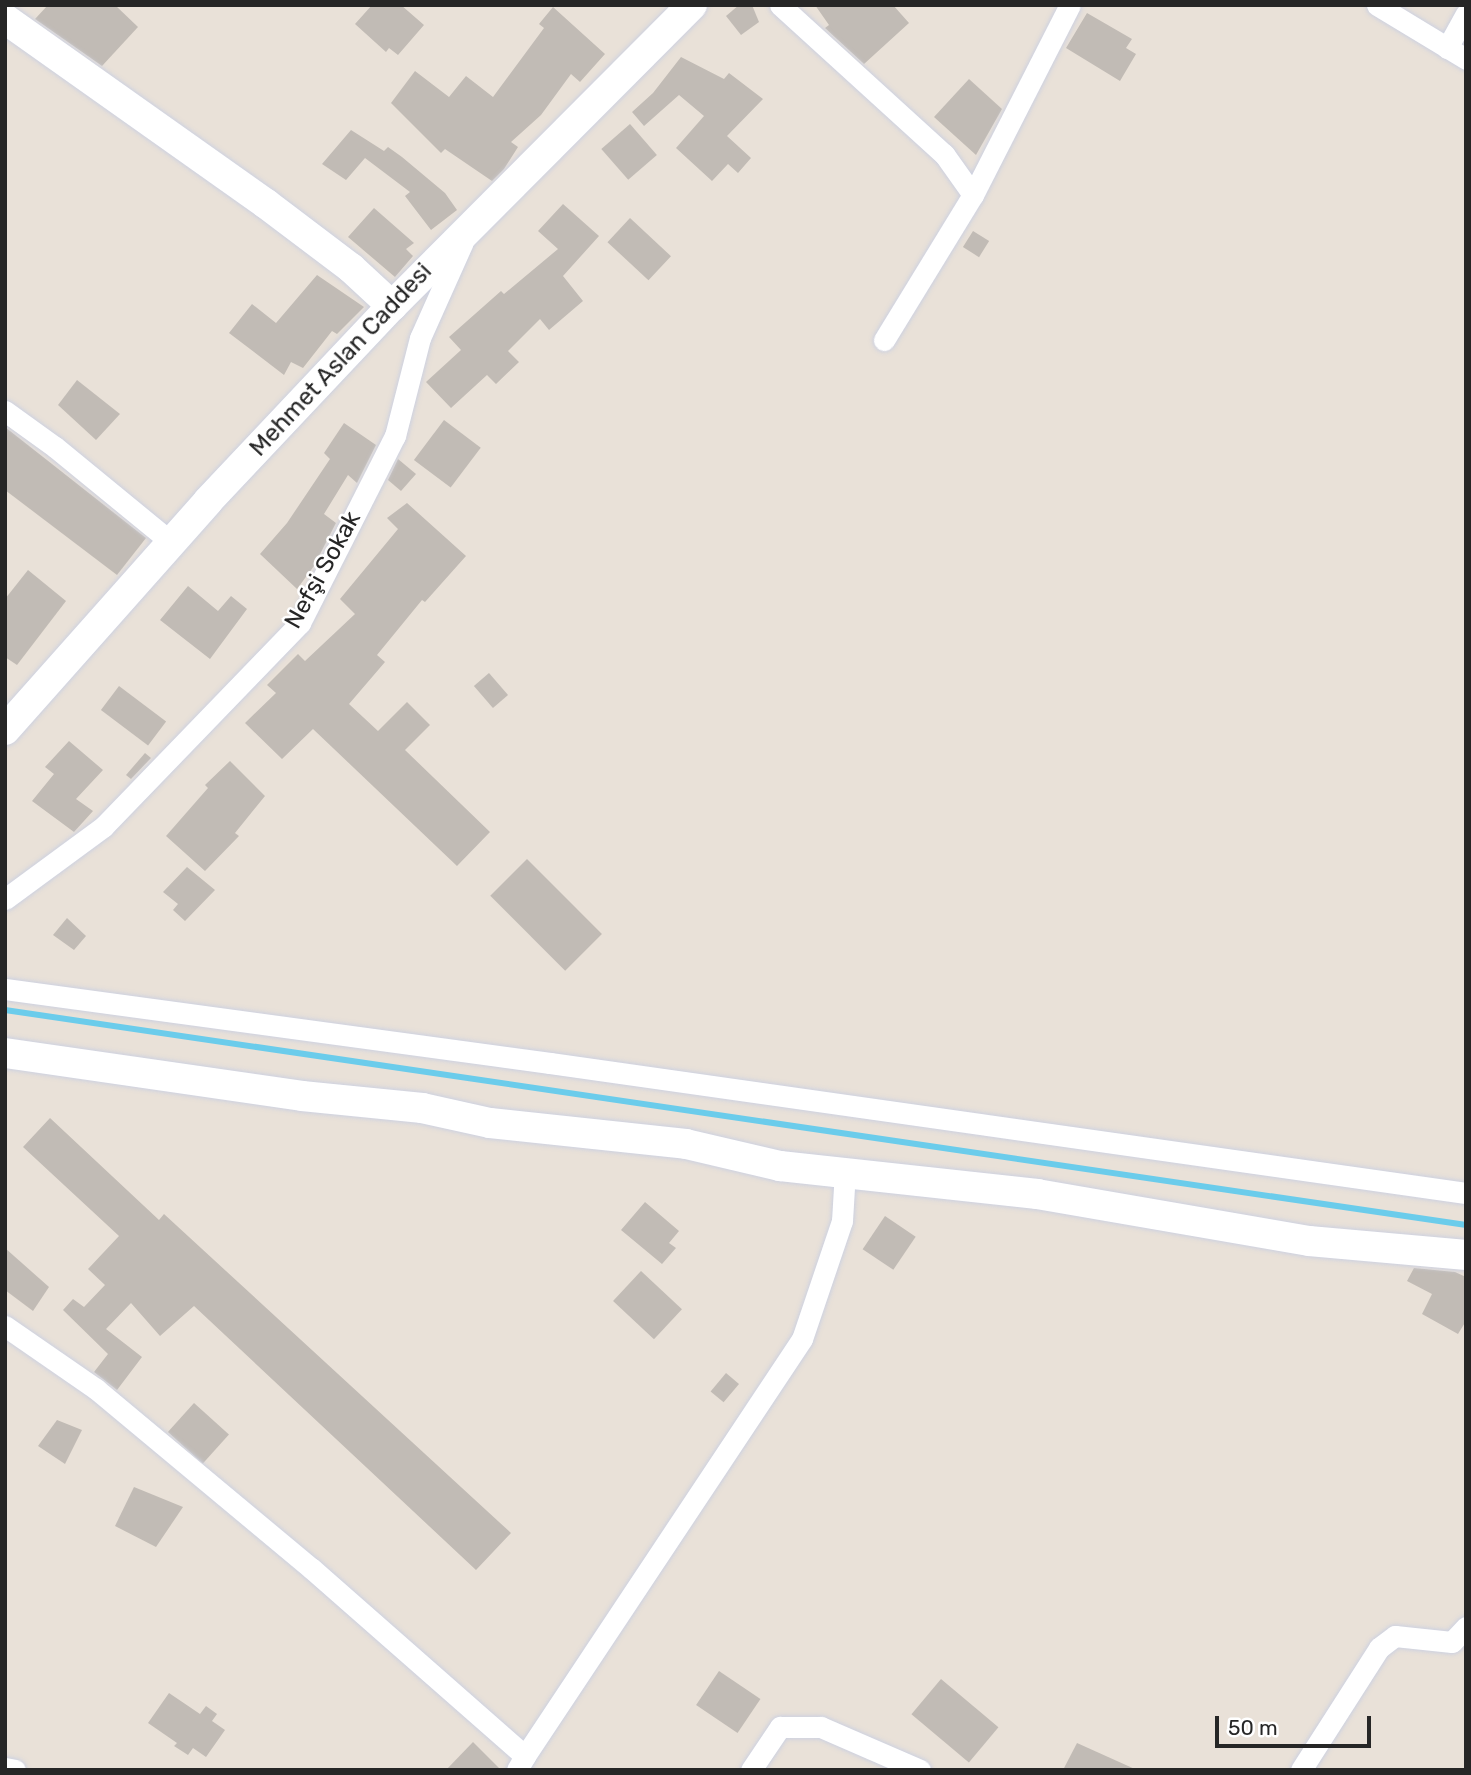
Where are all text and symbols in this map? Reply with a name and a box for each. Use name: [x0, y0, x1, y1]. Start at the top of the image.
street label: Mehmet Aslan Caddesi: [244, 257, 438, 463]
street label: Nefşi Sokak: [279, 506, 367, 634]
scale bar: [1219, 1702, 1375, 1746]
text: 50 m: [1228, 1715, 1278, 1740]

